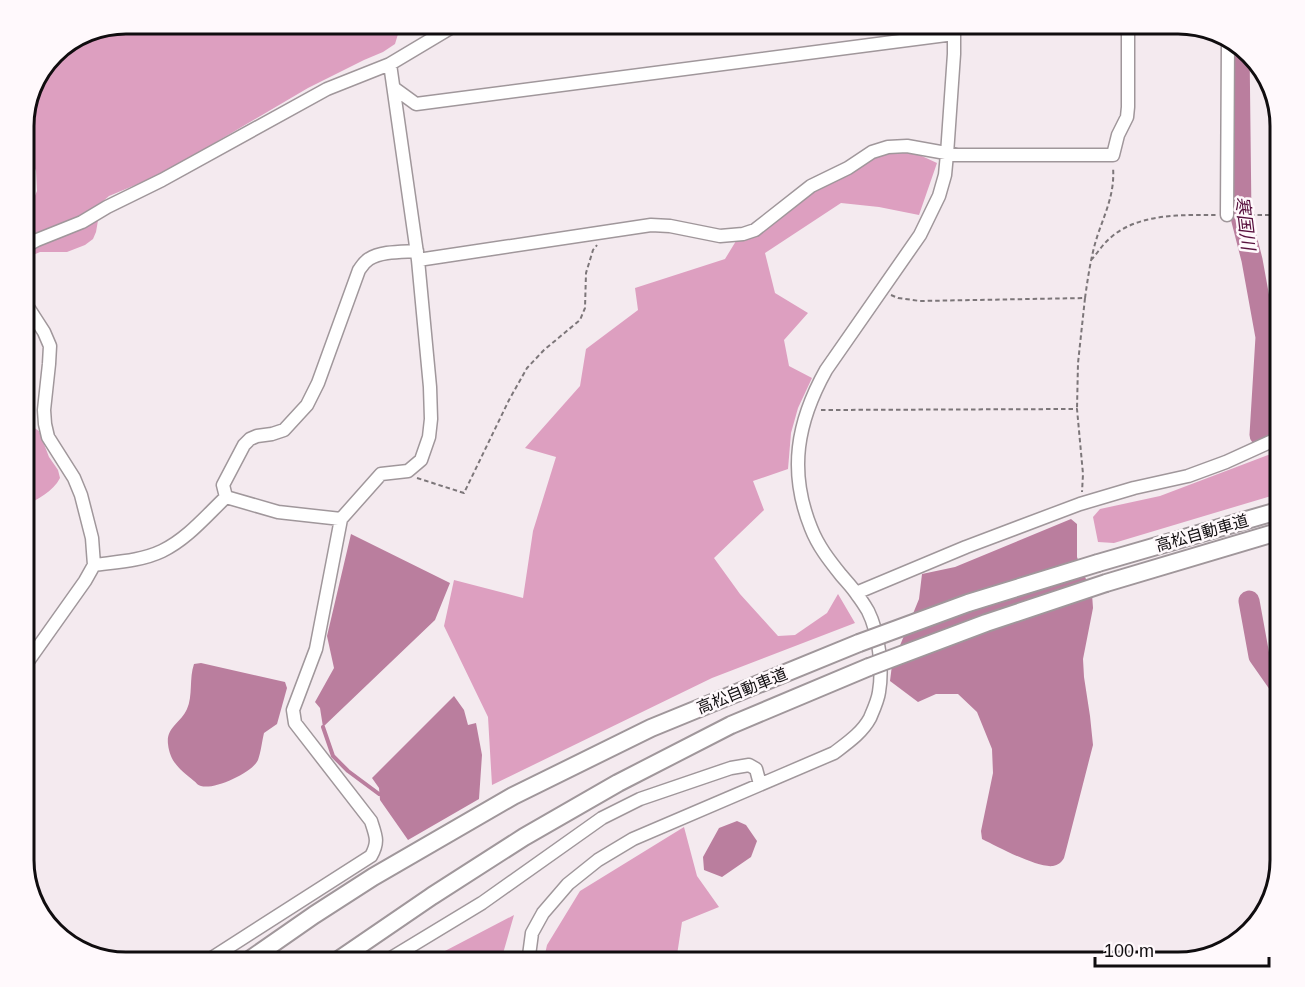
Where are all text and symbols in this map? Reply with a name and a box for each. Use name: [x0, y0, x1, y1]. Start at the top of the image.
water label: 寒国川: [1232, 195, 1258, 253]
street label: 高松自動車道: [1154, 512, 1250, 554]
street label: 高松自動車道: [694, 665, 790, 717]
scale bar: [1095, 930, 1269, 968]
text: 100 m: [1104, 941, 1154, 961]

